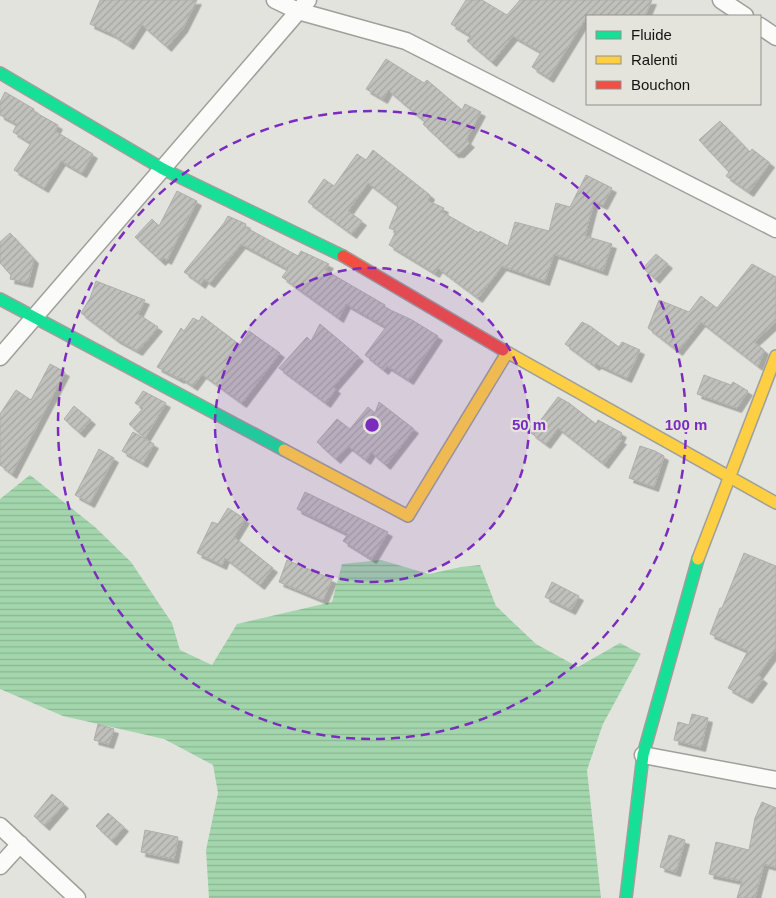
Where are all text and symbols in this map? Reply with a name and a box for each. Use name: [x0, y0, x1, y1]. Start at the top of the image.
legend: [586, 15, 761, 105]
text: Fluide: [631, 26, 672, 43]
text: Ralenti: [631, 51, 678, 68]
text: Bouchon: [631, 76, 690, 93]
centre of rings: [363, 416, 381, 434]
text: 50 m: [512, 416, 546, 433]
text: 100 m: [665, 416, 707, 433]

